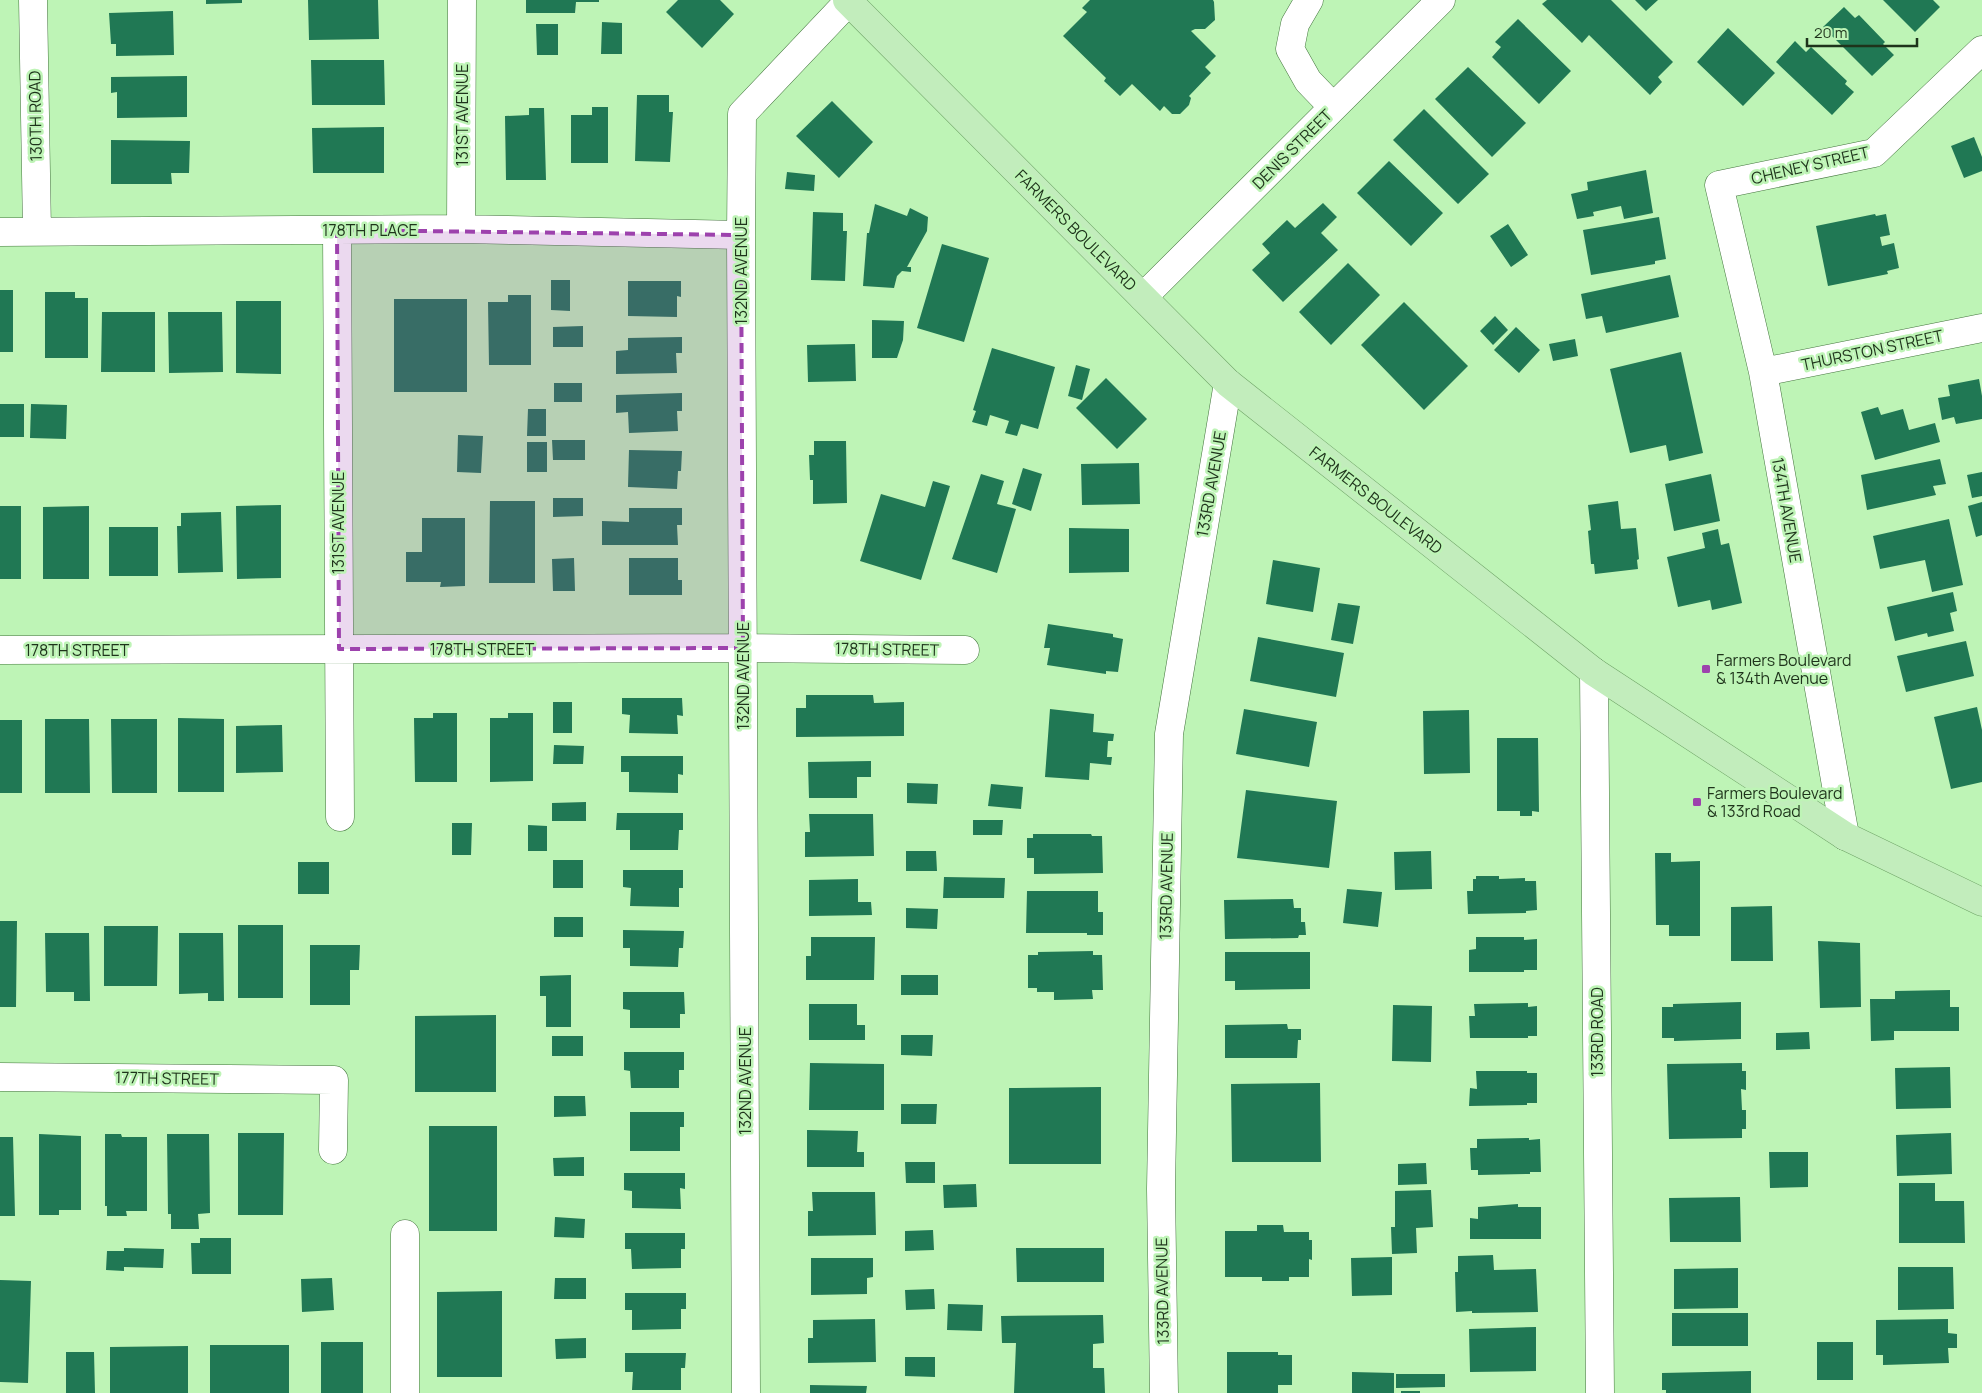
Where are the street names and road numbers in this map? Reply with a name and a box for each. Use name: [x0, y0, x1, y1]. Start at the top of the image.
street label: 131ST AVENUE: [451, 64, 473, 166]
street label: 130TH ROAD: [23, 70, 47, 162]
street label: DENIS STREET: [1247, 104, 1337, 194]
street label: CHENEY STREET: [1749, 141, 1872, 189]
street label: FARMERS BOULEVARD: [1011, 165, 1142, 296]
street label: 132ND AVENUE: [730, 217, 752, 325]
street label: 178TH PLACE: [322, 219, 418, 241]
street label: THURSTON STREET: [1799, 324, 1945, 376]
street label: 133RD AVENUE: [1191, 429, 1231, 539]
street label: FARMERS BOULEVARD: [1305, 441, 1447, 559]
street label: 134TH AVENUE: [1767, 456, 1807, 564]
street label: 131ST AVENUE: [327, 472, 349, 574]
street label: 132ND AVENUE: [732, 622, 754, 730]
street label: 178TH STREET: [835, 637, 940, 661]
street label: 178TH STREET: [430, 638, 535, 660]
street label: 178TH STREET: [25, 639, 130, 661]
street label: 133RD AVENUE: [1154, 832, 1178, 940]
street label: 133RD ROAD: [1586, 987, 1608, 1077]
street label: 132ND AVENUE: [734, 1027, 756, 1135]
street label: 177TH STREET: [115, 1066, 219, 1090]
street label: 133RD AVENUE: [1150, 1237, 1174, 1345]

